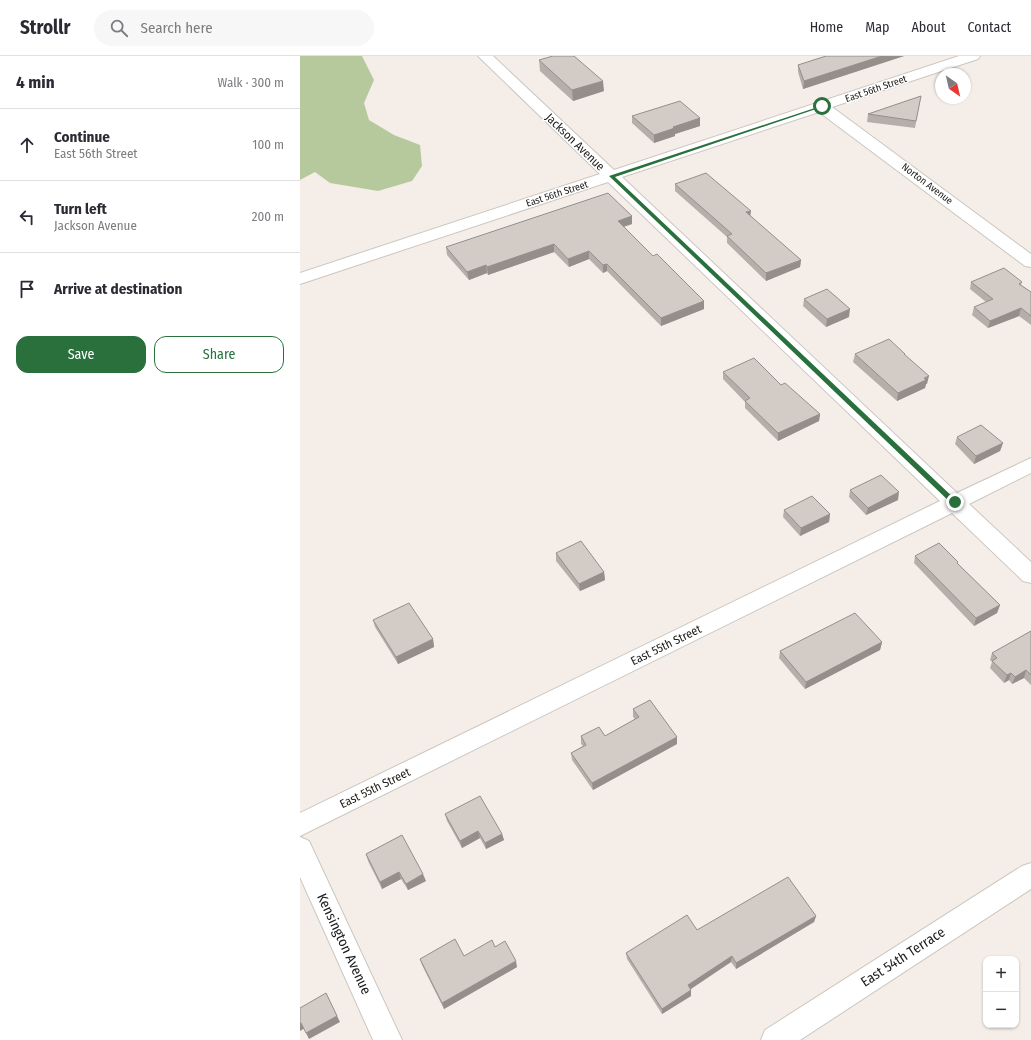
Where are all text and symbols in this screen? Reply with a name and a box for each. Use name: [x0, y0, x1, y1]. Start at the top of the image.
search box: [94, 10, 374, 46]
text: Strollr: [20, 16, 70, 39]
icon: search: [108, 17, 130, 39]
text: Search here: [140, 19, 213, 37]
text: Home: [810, 19, 843, 36]
text: Map: [865, 19, 889, 36]
text: About: [911, 19, 946, 36]
text: Contact: [968, 19, 1011, 36]
north arrow: [935, 68, 971, 104]
text: 4 min: [16, 72, 55, 93]
street label: East 56th Street: [844, 73, 909, 105]
text: Walk · 300 m: [218, 75, 284, 90]
route start: [813, 97, 831, 115]
street label: Jackson Avenue: [543, 110, 607, 174]
text: Continue: [54, 128, 110, 146]
icon: ahead: [16, 134, 38, 156]
text: 100 m: [252, 137, 284, 152]
text: East 56th Street: [54, 146, 138, 161]
street label: Norton Avenue: [899, 161, 955, 207]
street label: East 56th Street: [525, 178, 590, 210]
text: Turn left: [54, 200, 107, 218]
icon: left: [16, 206, 38, 228]
text: 200 m: [252, 209, 284, 224]
text: Jackson Avenue: [54, 218, 137, 233]
icon: arrive: [16, 278, 38, 300]
text: Arrive at destination: [54, 280, 182, 298]
button: Save: [16, 336, 146, 373]
button: Share: [154, 336, 284, 373]
route end: [946, 493, 964, 511]
street label: East 55th Street: [629, 622, 704, 668]
street label: East 55th Street: [338, 765, 413, 811]
street label: Kensington Avenue: [313, 891, 375, 997]
street label: East 54th Terrace: [858, 923, 948, 991]
map controls: [983, 956, 1019, 1028]
button: +: [983, 956, 1019, 992]
button: −: [983, 992, 1019, 1028]

